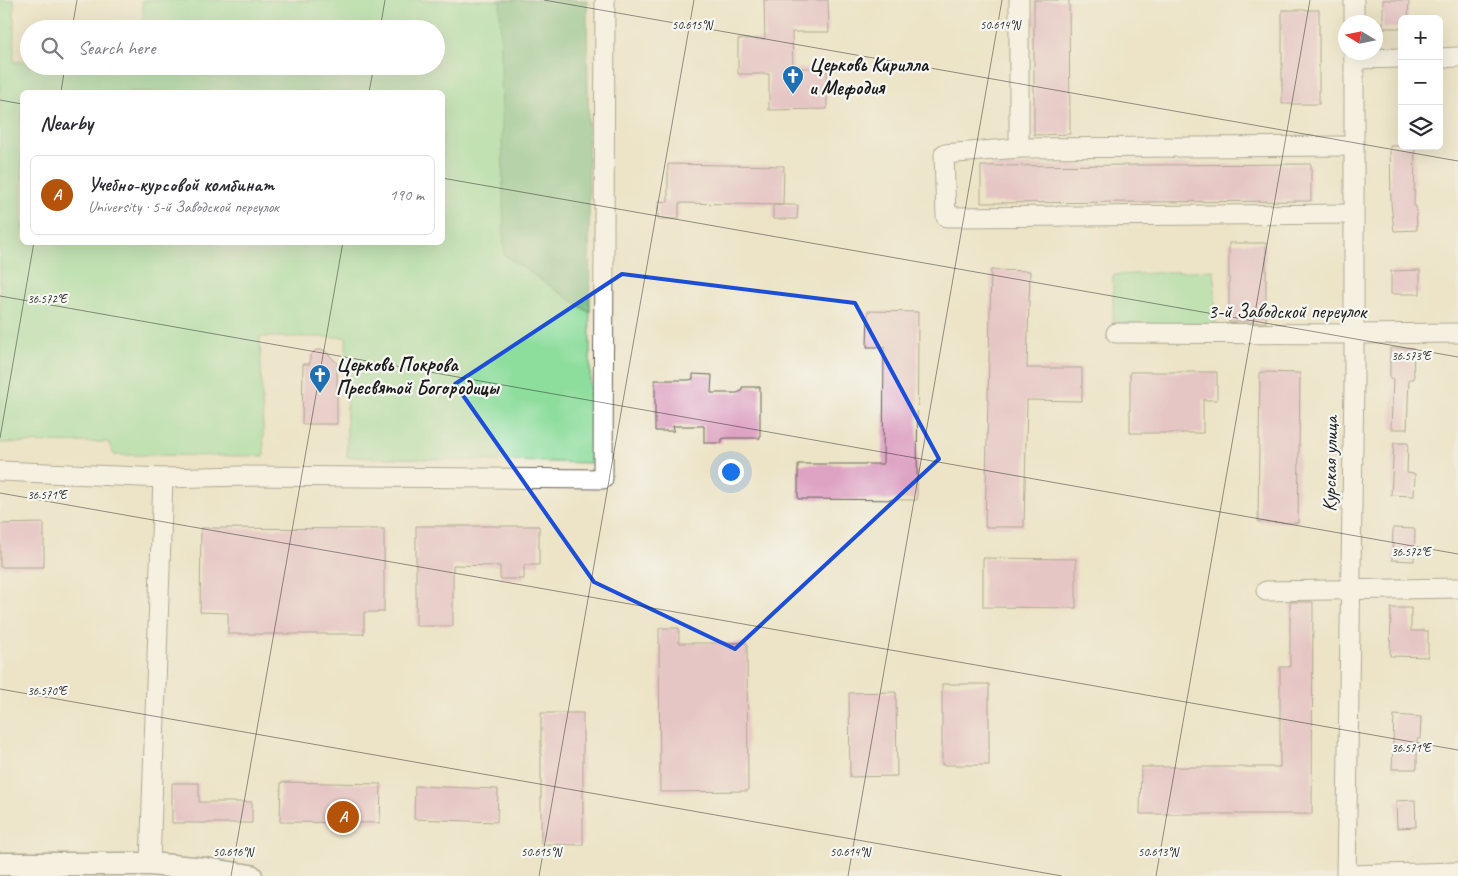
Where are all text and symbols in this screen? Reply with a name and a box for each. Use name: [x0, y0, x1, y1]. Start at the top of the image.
north arrow: [1338, 15, 1383, 60]
map controls: [1398, 15, 1443, 150]
button: +: [1398, 15, 1443, 60]
text: 50.615°N: [672, 17, 714, 33]
text: 50.614°N: [980, 17, 1022, 33]
search box: [20, 20, 445, 75]
icon: search: [38, 34, 66, 62]
text: Search here: [78, 36, 155, 60]
place label: Церковь Кирилла и Мефодия: [809, 52, 930, 100]
button: −: [1398, 60, 1443, 105]
church icon: Церковь Кирилла и Мефодия: [781, 64, 805, 95]
button: layers: [1398, 105, 1443, 150]
text: Nearby: [40, 110, 93, 136]
text: Учебно-курсовой комбинат: [88, 173, 274, 197]
text: A: [53, 185, 61, 205]
text: 190 m: [390, 185, 424, 205]
text: University · 5-й Заводской переулок: [88, 197, 279, 217]
text: 36.572°E: [27, 291, 68, 307]
street label: 3-й Заводской переулок: [1208, 299, 1368, 324]
text: 36.573°E: [1391, 348, 1432, 364]
place label: Церковь Покрова Пресвятой Богородицы: [336, 352, 501, 400]
church icon: Церковь Покрова Пресвятой Богородицы: [308, 363, 332, 394]
street label: Курская улица: [1317, 414, 1343, 512]
your location: [718, 459, 744, 485]
text: 36.571°E: [27, 487, 68, 503]
text: 36.572°E: [1391, 544, 1432, 560]
text: 36.570°E: [27, 683, 68, 699]
text: 36.571°E: [1391, 740, 1432, 756]
pin: A: [327, 798, 359, 836]
text: 50.616°N: [213, 844, 255, 860]
text: 50.615°N: [521, 844, 563, 860]
text: 50.614°N: [830, 844, 872, 860]
text: 50.613°N: [1138, 844, 1180, 860]

